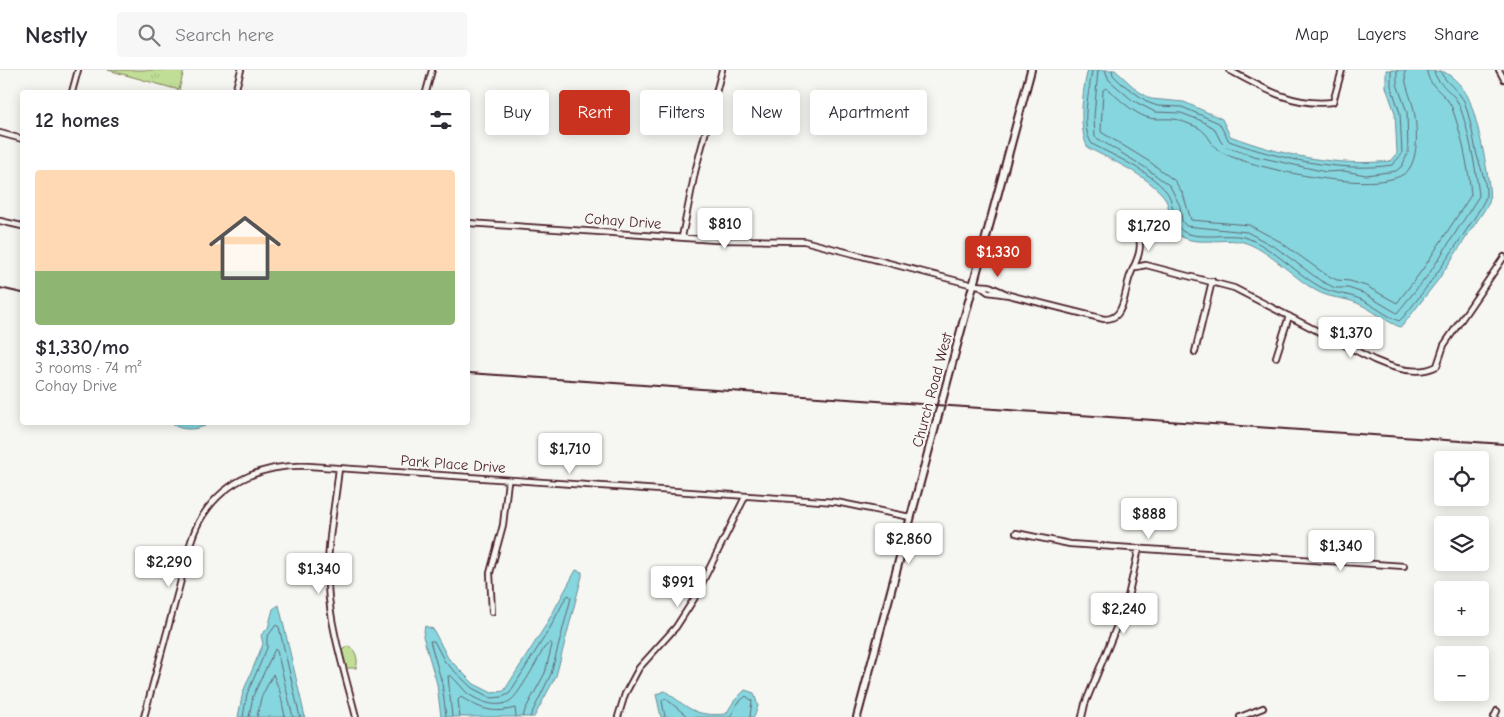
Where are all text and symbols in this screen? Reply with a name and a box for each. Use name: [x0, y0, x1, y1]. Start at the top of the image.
search box: [117, 12, 467, 57]
text: Nestly: [25, 21, 87, 49]
icon: search: [135, 21, 163, 49]
text: Search here: [175, 24, 274, 46]
text: Map: [1295, 24, 1329, 45]
text: Layers: [1357, 24, 1406, 45]
text: Share: [1434, 24, 1479, 45]
chip: Buy: [485, 90, 549, 135]
chip: Rent: [559, 90, 630, 135]
chip: Filters: [640, 90, 723, 135]
chip: New: [733, 90, 800, 135]
chip: Apartment: [810, 90, 927, 135]
icon: filters: [427, 106, 455, 134]
text: 12 homes: [35, 108, 119, 132]
icon: home: [200, 203, 290, 293]
pin: $810: [695, 208, 755, 250]
street label: Cohay Drive: [584, 209, 662, 233]
pin: $1,720: [1108, 210, 1190, 252]
text: $810: [708, 215, 742, 233]
text: $1,720: [1127, 217, 1171, 235]
pin: $1,330: [957, 236, 1039, 278]
text: $1,330: [976, 243, 1020, 261]
pin: $1,370: [1310, 316, 1392, 359]
text: $1,370: [1329, 324, 1373, 342]
street label: Church Road West: [908, 330, 956, 449]
text: $1,330/mo: [35, 335, 129, 359]
text: 3 rooms · 74 m²: [35, 359, 141, 377]
text: Cohay Drive: [35, 377, 117, 395]
pin: $1,710: [529, 432, 611, 475]
text: $1,710: [549, 440, 591, 458]
street label: Park Place Drive: [400, 451, 507, 477]
map controls: [1434, 451, 1489, 701]
button: locate: [1434, 451, 1489, 506]
pin: $888: [1119, 498, 1179, 540]
text: $888: [1132, 505, 1166, 523]
button: layers: [1434, 516, 1489, 571]
pin: $2,860: [868, 522, 950, 565]
text: $2,860: [886, 530, 932, 548]
pin: $1,340: [1300, 530, 1382, 572]
text: $1,340: [1319, 537, 1363, 555]
pin: $2,290: [128, 546, 210, 588]
pin: $1,340: [278, 552, 360, 595]
text: $2,290: [146, 553, 192, 571]
text: $1,340: [297, 560, 341, 578]
pin: $991: [648, 566, 708, 608]
text: $991: [662, 573, 694, 591]
button: +: [1434, 581, 1489, 636]
pin: $2,240: [1083, 592, 1165, 635]
text: $2,240: [1102, 600, 1146, 618]
button: −: [1434, 646, 1489, 701]

